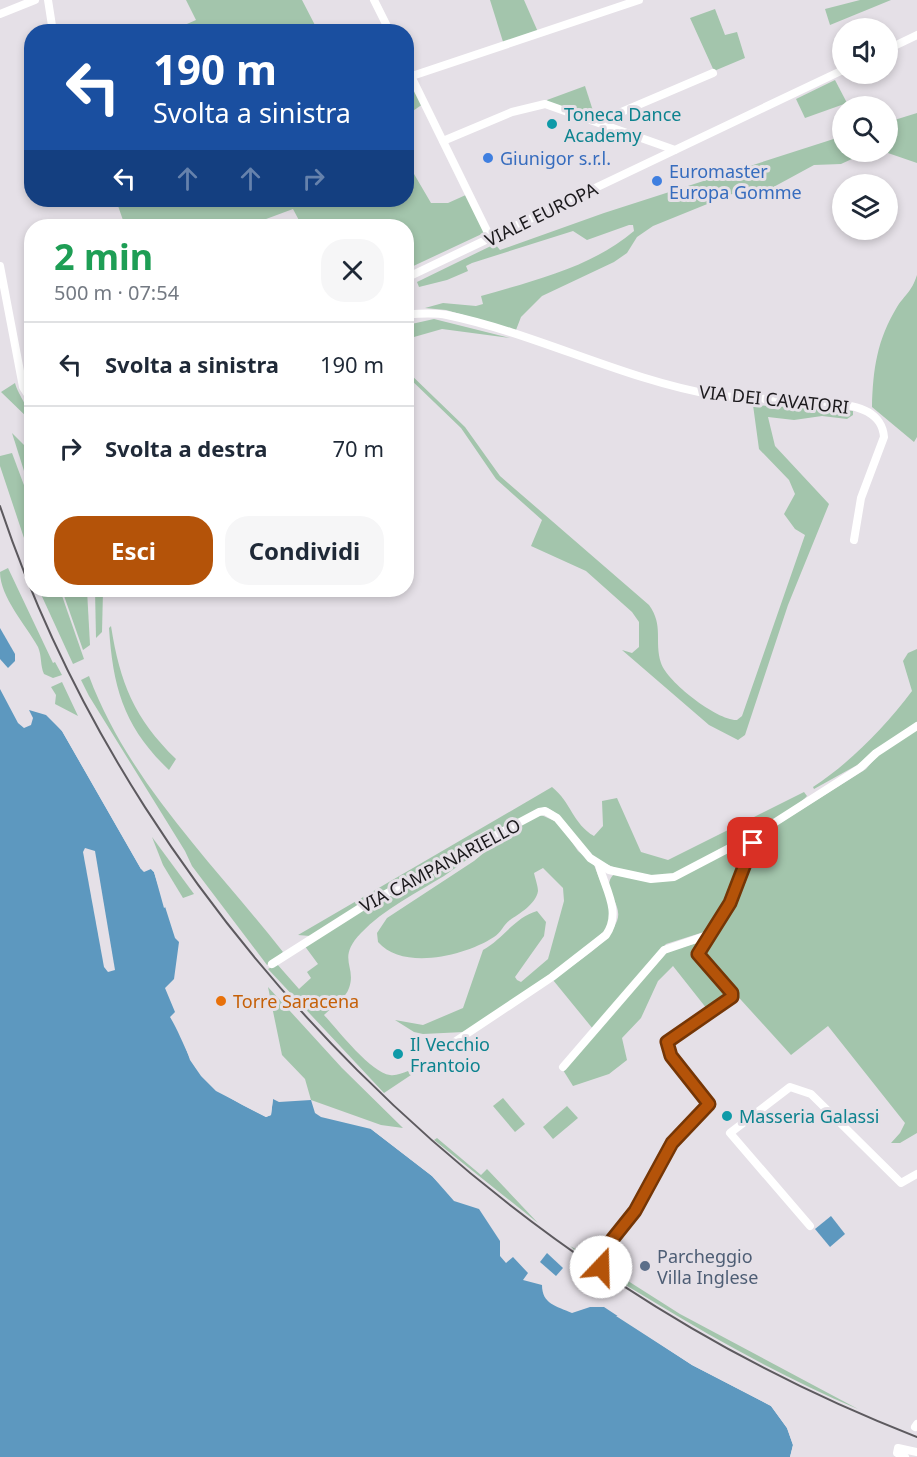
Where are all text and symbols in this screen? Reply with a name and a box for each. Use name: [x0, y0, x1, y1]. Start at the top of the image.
map controls: [832, 18, 898, 240]
button: sound: [832, 18, 898, 84]
text: 190 m: [153, 40, 277, 97]
icon: left: [54, 48, 132, 126]
text: Svolta a sinistra: [153, 94, 351, 131]
button: search: [832, 96, 898, 162]
place label: Toneca Dance Academy: [564, 102, 682, 147]
marker: Toneca Dance Academy: [545, 117, 559, 131]
place label: Giunigor s.r.l.: [500, 146, 611, 170]
marker: Giunigor s.r.l.: [481, 151, 495, 165]
place label: Euromaster Europa Gomme: [669, 159, 802, 204]
icon: left: [108, 162, 141, 195]
icon: ahead: [171, 162, 204, 195]
icon: ahead: [234, 162, 267, 195]
icon: right: [297, 162, 330, 195]
marker: Euromaster Europa Gomme: [650, 174, 664, 188]
button: layers: [832, 174, 898, 240]
street label: VIALE EUROPA: [481, 176, 602, 252]
text: 2 min: [54, 232, 153, 281]
button: close: [321, 239, 384, 302]
text: 500 m · 07:54: [54, 279, 179, 306]
icon: left: [54, 348, 87, 381]
text: Svolta a sinistra: [105, 349, 279, 379]
text: 190 m: [320, 349, 384, 379]
street label: VIA DEI CAVATORI: [698, 379, 850, 419]
icon: right: [54, 432, 87, 465]
text: Svolta a destra: [105, 433, 268, 463]
text: 70 m: [333, 433, 384, 463]
button: Esci: [54, 516, 213, 585]
button: Condividi: [225, 516, 384, 585]
street label: VIA CAMPANARIELLO: [355, 812, 525, 918]
pin: [727, 817, 778, 868]
icon: arrive: [736, 826, 769, 859]
place label: Torre Saracena: [233, 989, 359, 1013]
marker: Torre Saracena: [214, 994, 228, 1008]
place label: Il Vecchio Frantoio: [410, 1032, 490, 1077]
marker: Il Vecchio Frantoio: [391, 1047, 405, 1061]
place label: Masseria Galassi: [739, 1104, 880, 1128]
marker: Masseria Galassi: [720, 1109, 734, 1123]
position arrow: [569, 1235, 633, 1299]
place label: Parcheggio Villa Inglese: [657, 1244, 758, 1289]
marker: Parcheggio Villa Inglese: [638, 1259, 652, 1273]

